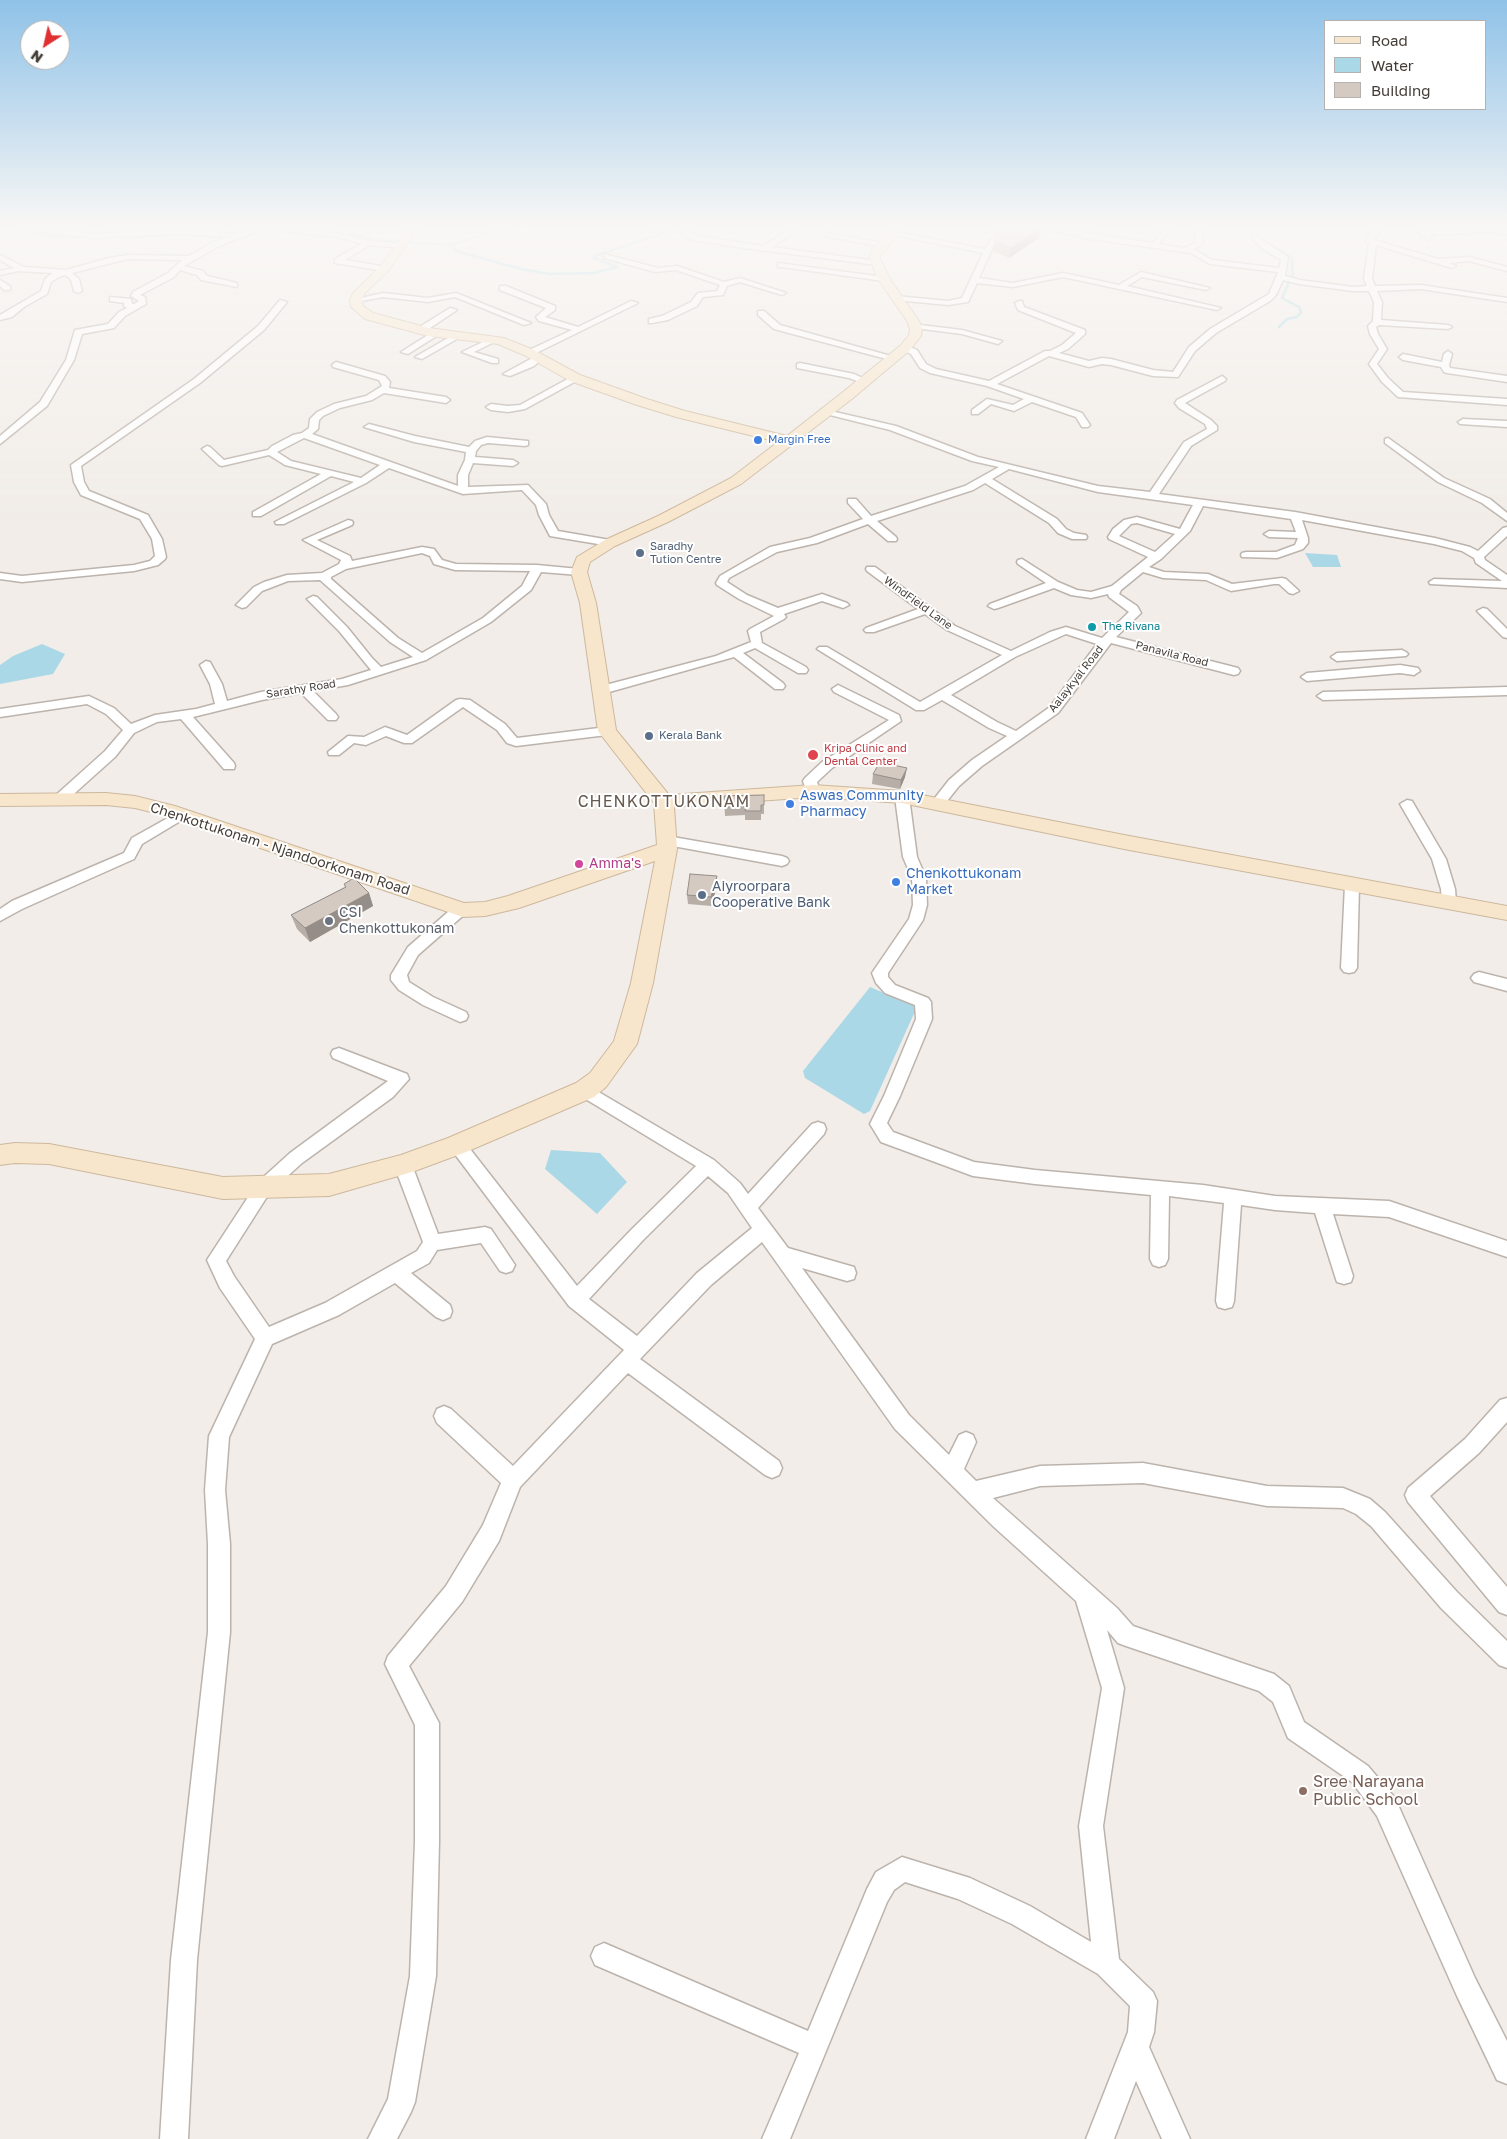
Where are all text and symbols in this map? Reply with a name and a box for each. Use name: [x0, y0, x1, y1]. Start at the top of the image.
north arrow: [20, 20, 70, 70]
legend: [1324, 20, 1487, 110]
text: Road: [1371, 31, 1408, 49]
text: N: [27, 47, 46, 67]
text: Water: [1371, 56, 1414, 74]
text: Building: [1371, 81, 1431, 99]
place label: Margin Free: [768, 433, 831, 447]
marker: Margin Free: [752, 434, 764, 446]
place label: Saradhy Tution Centre: [650, 540, 721, 566]
marker: Saradhy Tution Centre: [634, 547, 646, 559]
street label: WindField Lane: [881, 574, 955, 632]
place label: The Rivana: [1102, 620, 1160, 634]
marker: The Rivana: [1086, 621, 1098, 633]
street label: Panavila Road: [1134, 639, 1210, 669]
street label: Aalaykyal Road: [1046, 643, 1106, 715]
street label: Sarathy Road: [265, 677, 337, 701]
place label: Kerala Bank: [659, 729, 722, 743]
marker: Kerala Bank: [643, 730, 655, 742]
place label: Kripa Clinic and Dental Center: [824, 742, 907, 768]
marker: Kripa Clinic and Dental Center: [806, 748, 820, 762]
place label: Aswas Community Pharmacy: [800, 788, 924, 820]
district label: CHENKOTTUKONAM: [576, 792, 752, 812]
marker: Aswas Community Pharmacy: [784, 798, 796, 810]
street label: Chenkottukonam - Njandoorkonam Road: [148, 799, 412, 899]
place label: Amma's: [589, 856, 641, 872]
marker: Amma's: [573, 858, 585, 870]
place label: Chenkottukonam Market: [906, 866, 1021, 899]
marker: Chenkottukonam Market: [890, 876, 902, 888]
place label: Aiyroorpara Cooperative Bank: [712, 879, 830, 912]
marker: Aiyroorpara Cooperative Bank: [696, 889, 708, 901]
place label: CSI Chenkottukonam: [339, 905, 454, 938]
marker: CSI Chenkottukonam: [323, 915, 335, 927]
place label: Sree Narayana Public School: [1313, 1772, 1424, 1810]
marker: Sree Narayana Public School: [1297, 1785, 1309, 1797]

